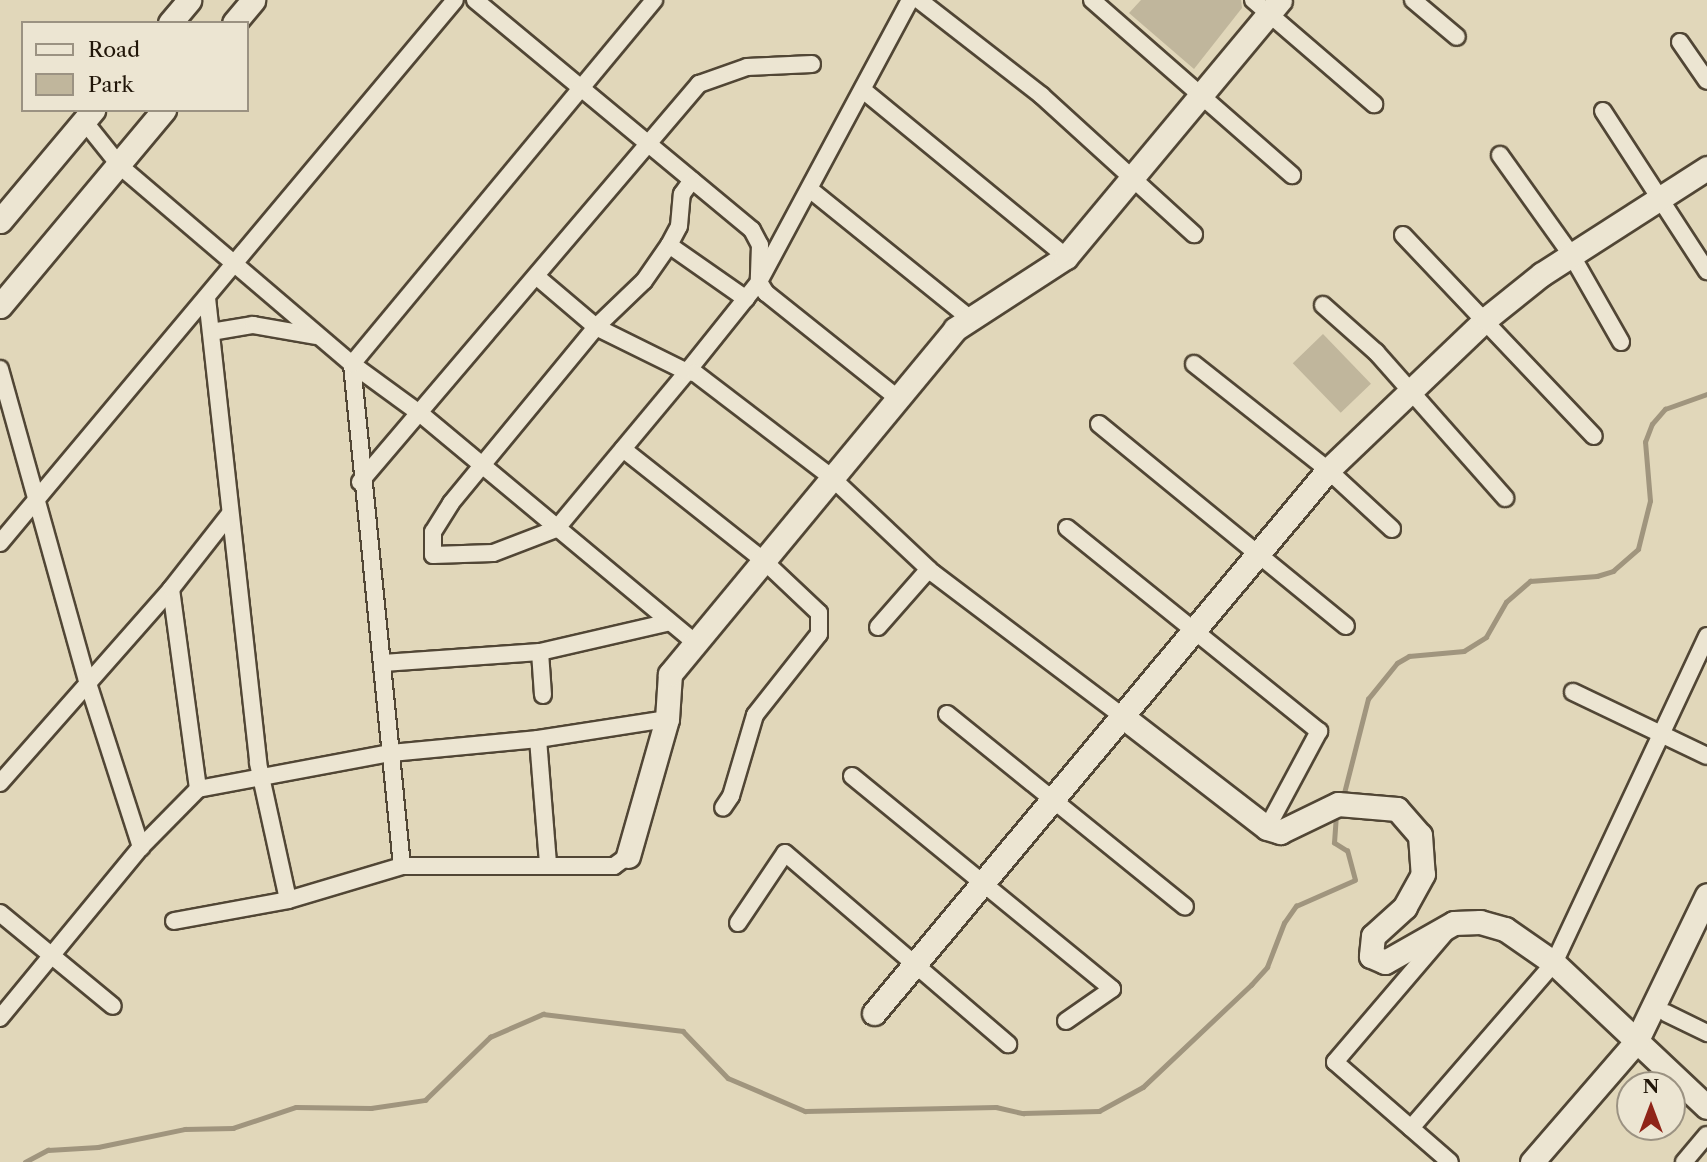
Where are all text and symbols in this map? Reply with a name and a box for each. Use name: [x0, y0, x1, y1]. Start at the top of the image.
legend: [21, 21, 248, 112]
text: Road: [88, 37, 140, 62]
text: Park: [88, 72, 134, 97]
north arrow: [1616, 1071, 1686, 1141]
text: N: [1643, 1075, 1659, 1098]

